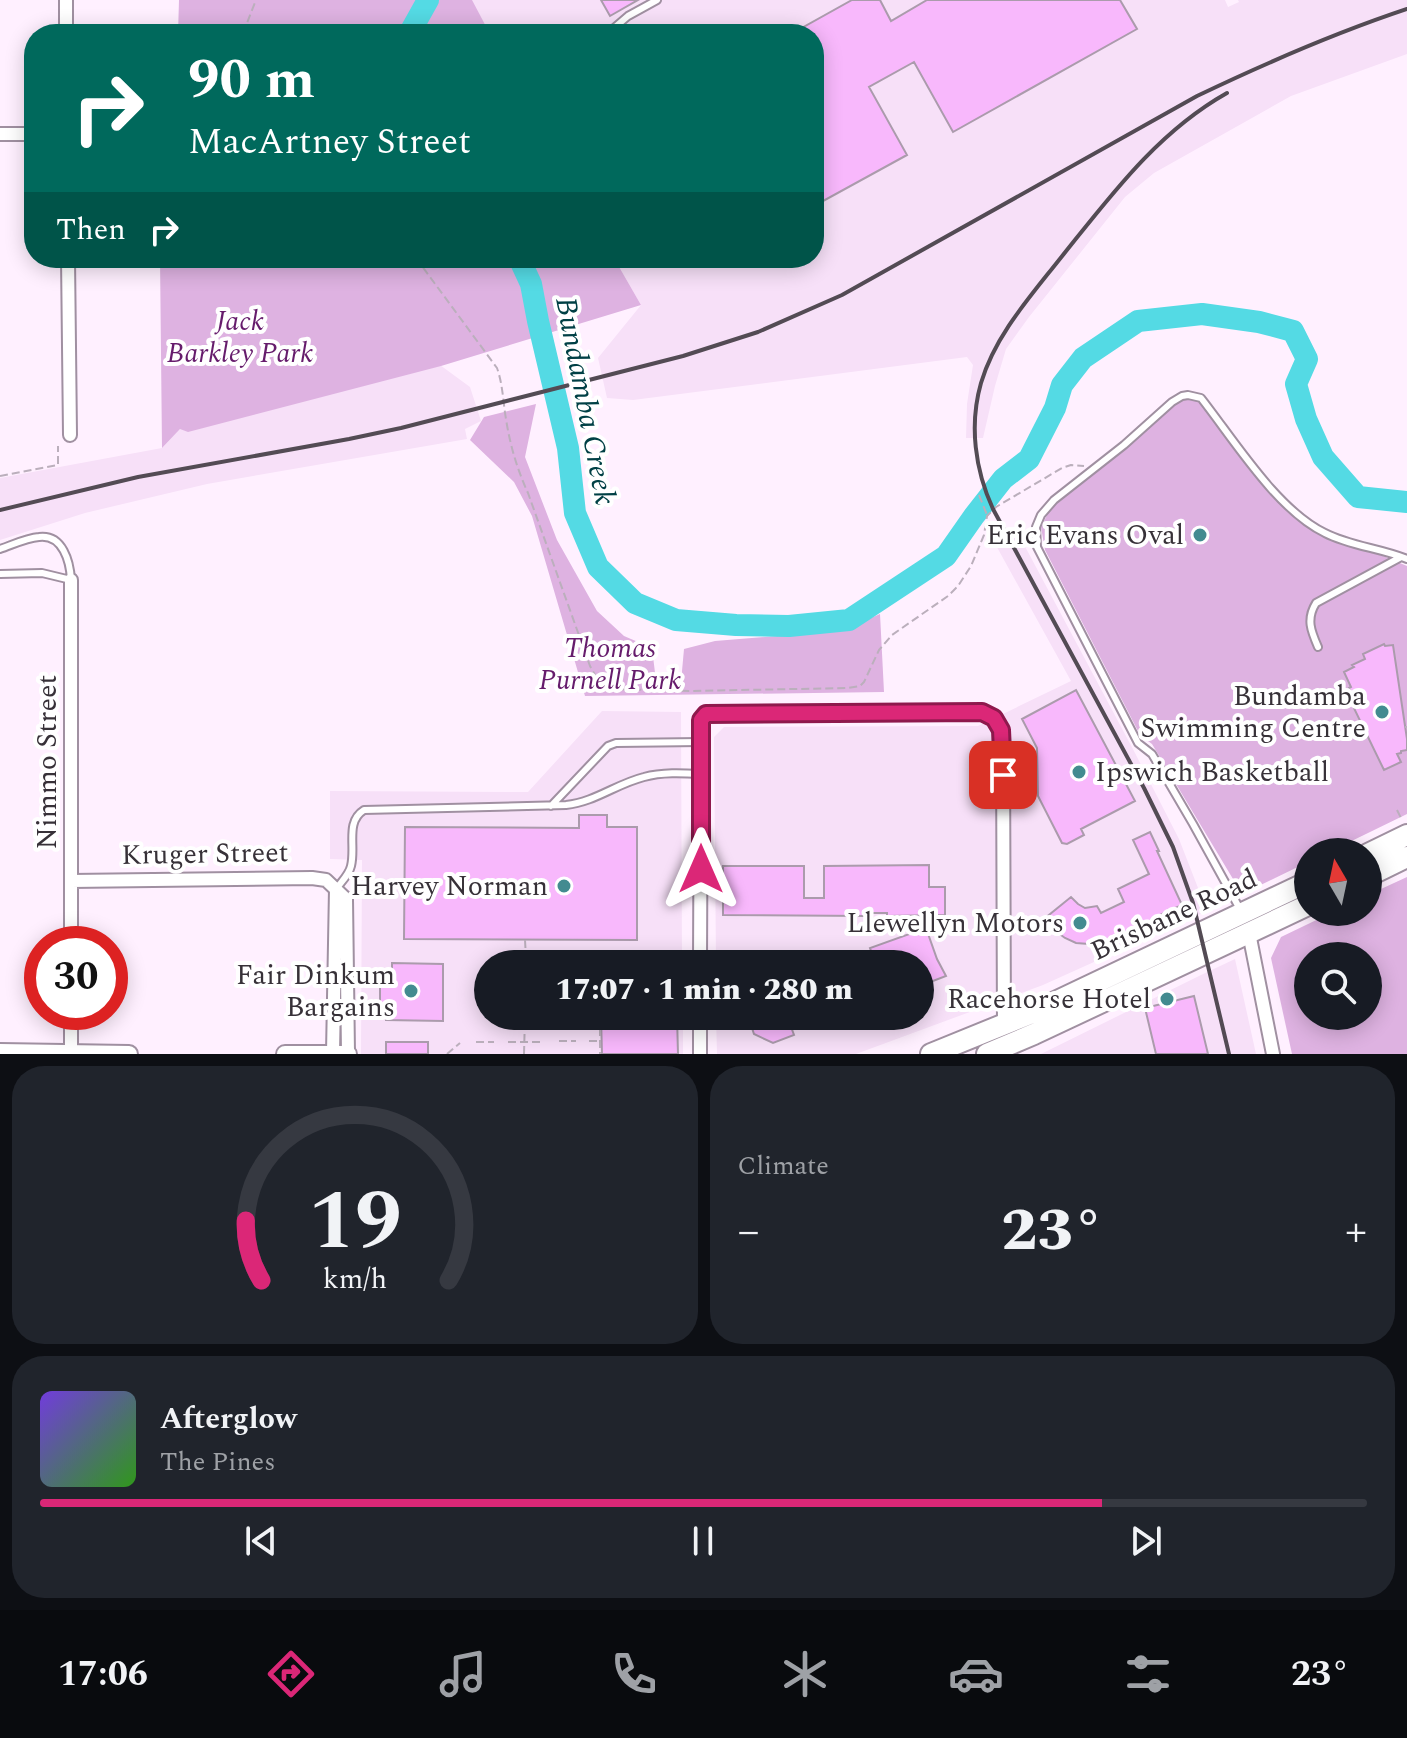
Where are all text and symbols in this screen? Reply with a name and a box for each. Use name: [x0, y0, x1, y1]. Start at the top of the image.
text: 90 m: [188, 38, 315, 123]
icon: right: [56, 56, 160, 160]
text: MacArtney Street: [188, 115, 471, 170]
text: Then: [56, 207, 126, 253]
icon: right: [142, 208, 186, 252]
water label: Bundamba Creek: [542, 293, 628, 509]
park label: Jack Barkley Park: [167, 300, 313, 375]
place label: Eric Evans Oval: [986, 514, 1184, 557]
marker: Eric Evans Oval: [1191, 526, 1209, 544]
park label: Thomas Purnell Park: [539, 627, 681, 702]
street label: Nimmo Street: [26, 674, 69, 849]
place label: Bundamba Swimming Centre: [1140, 675, 1366, 750]
marker: Bundamba Swimming Centre: [1373, 703, 1391, 721]
pin: [969, 741, 1037, 809]
place label: Ipswich Basketball: [1095, 751, 1329, 794]
icon: arrive: [981, 753, 1025, 797]
marker: Ipswich Basketball: [1070, 763, 1088, 781]
position arrow: [659, 827, 743, 911]
street label: Kruger Street: [121, 831, 289, 877]
north arrow: [1294, 838, 1382, 926]
map controls: [1294, 838, 1382, 1030]
street label: Brisbane Road: [1084, 858, 1264, 972]
place label: Harvey Norman: [351, 865, 548, 908]
marker: Harvey Norman: [555, 877, 573, 895]
place label: Llewellyn Motors: [846, 902, 1064, 945]
marker: Llewellyn Motors: [1071, 914, 1089, 932]
speed limit sign: 30: [24, 926, 128, 1030]
button: search: [1294, 942, 1382, 1030]
place label: Fair Dinkum Bargains: [236, 954, 395, 1029]
text: 17:07 · 1 min · 280 m: [555, 967, 853, 1013]
place label: Racehorse Hotel: [947, 978, 1151, 1021]
marker: Fair Dinkum Bargains: [402, 982, 420, 1000]
marker: Racehorse Hotel: [1158, 990, 1176, 1008]
text: Climate: [738, 1146, 829, 1186]
text: 19: [308, 1159, 401, 1286]
text: 23°: [1001, 1185, 1103, 1277]
text: −: [738, 1198, 760, 1265]
text: +: [1345, 1198, 1367, 1265]
text: km/h: [323, 1258, 387, 1301]
text: Afterglow: [160, 1396, 297, 1442]
text: The Pines: [160, 1442, 275, 1482]
icon: previous: [239, 1519, 283, 1563]
icon: pause: [681, 1519, 725, 1563]
icon: next: [1124, 1519, 1168, 1563]
icon: directions: [263, 1646, 319, 1702]
icon: music: [435, 1646, 491, 1702]
icon: phone: [606, 1646, 662, 1702]
icon: climate: [777, 1646, 833, 1702]
icon: car: [948, 1646, 1004, 1702]
icon: filters: [1120, 1646, 1176, 1702]
text: 17:06: [58, 1647, 148, 1702]
text: 23°: [1291, 1647, 1349, 1702]

